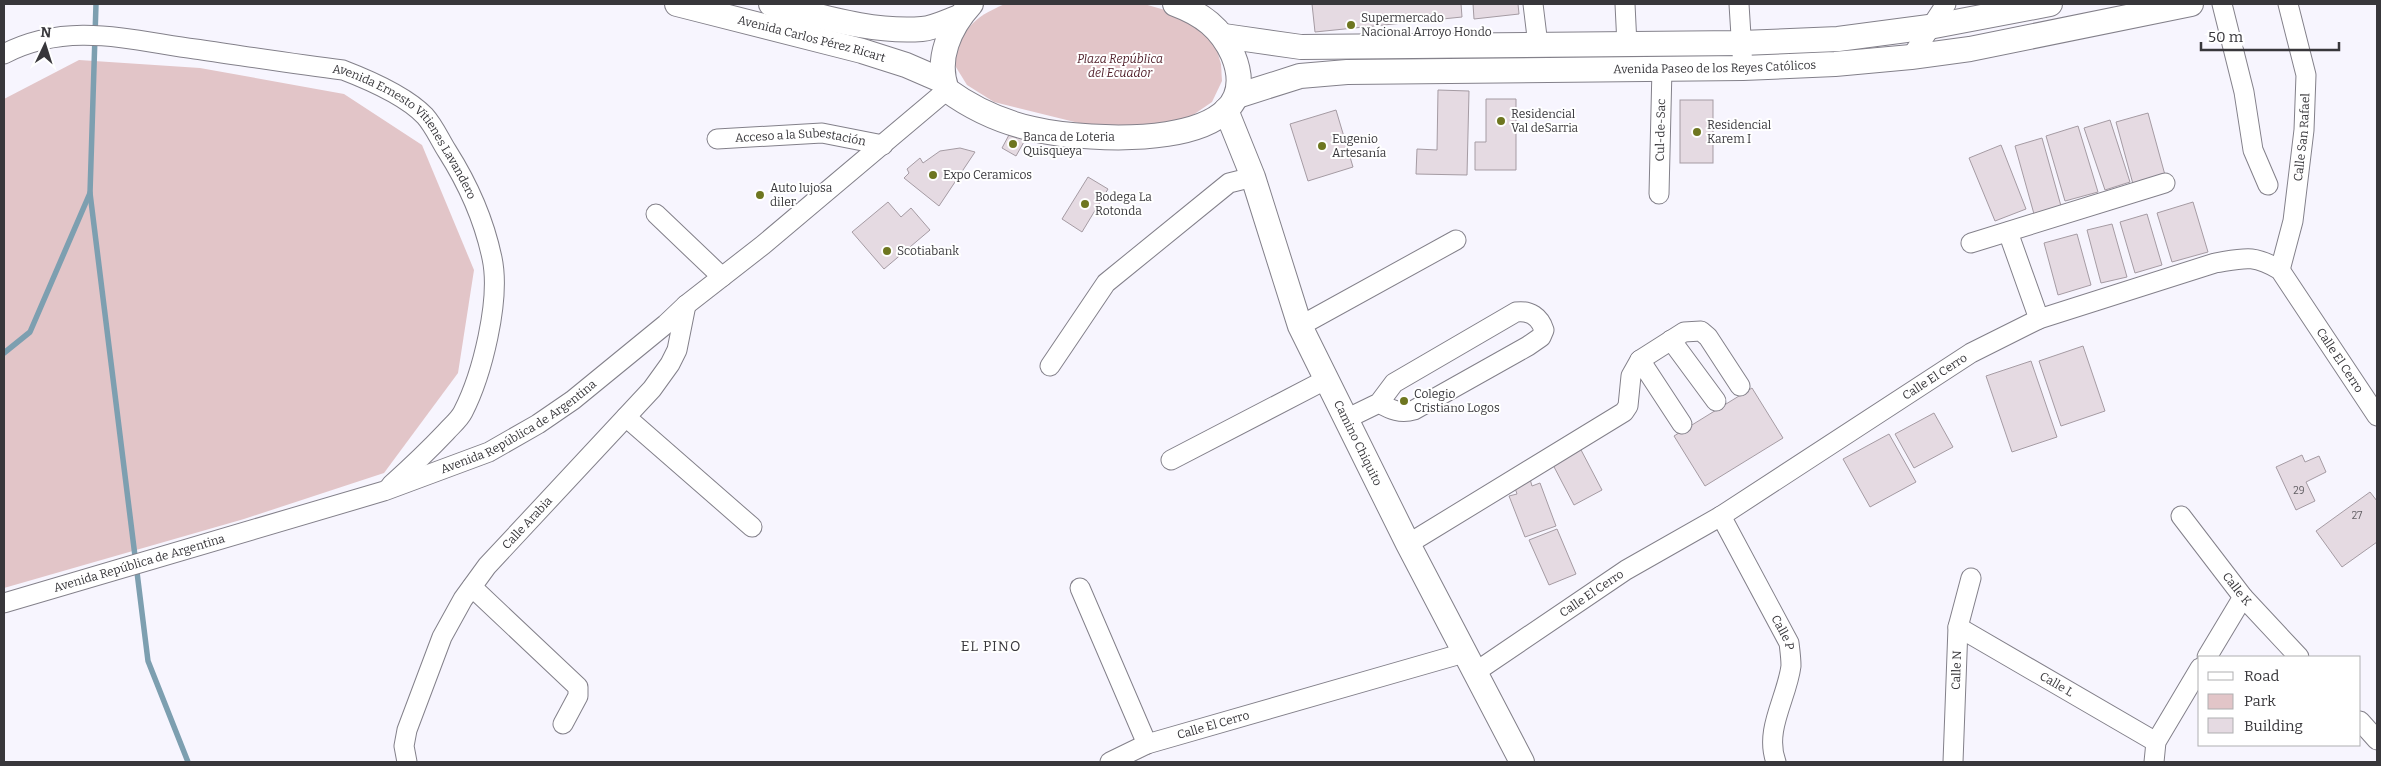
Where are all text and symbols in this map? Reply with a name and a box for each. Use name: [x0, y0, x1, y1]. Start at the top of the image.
place label: Supermercado Nacional Arroyo Hondo: [1361, 11, 1492, 39]
street label: Avenida Carlos Pérez Ricart: [736, 13, 888, 65]
marker: Supermercado Nacional Arroyo Hondo: [1345, 19, 1357, 31]
north arrow: [20, 20, 70, 70]
scale bar: [2201, 20, 2338, 52]
text: N: [40, 24, 52, 41]
text: 50 m: [2208, 28, 2244, 46]
park label: Plaza República del Ecuador: [1077, 52, 1163, 80]
street label: Avenida Paseo de los Reyes Católicos: [1613, 58, 1817, 76]
street label: Avenida Ernesto Vitienes Lavandero: [332, 62, 479, 201]
street label: Calle San Rafael: [2291, 92, 2312, 182]
street label: Cul-de-Sac: [1653, 99, 1668, 161]
place label: Residencial Val deSarria: [1511, 107, 1579, 135]
marker: Residencial Val deSarria: [1495, 115, 1507, 127]
place label: Residencial Karem I: [1707, 118, 1772, 146]
street label: Acceso a la Subestación: [735, 126, 868, 149]
marker: Residencial Karem I: [1691, 126, 1703, 138]
place label: Banca de Loteria Quisqueya: [1023, 130, 1115, 158]
place label: Eugenio Artesanía: [1332, 132, 1387, 160]
marker: Banca de Loteria Quisqueya: [1007, 138, 1019, 150]
marker: Eugenio Artesanía: [1316, 140, 1328, 152]
place label: Expo Ceramicos: [943, 168, 1032, 182]
marker: Expo Ceramicos: [927, 169, 939, 181]
place label: Auto lujosa diler: [770, 181, 833, 209]
marker: Auto lujosa diler: [754, 189, 766, 201]
place label: Bodega La Rotonda: [1095, 190, 1152, 218]
marker: Bodega La Rotonda: [1079, 198, 1091, 210]
place label: Scotiabank: [897, 244, 959, 258]
marker: Scotiabank: [881, 245, 893, 257]
street label: Calle El Cerro: [2313, 325, 2366, 395]
street label: Calle El Cerro: [1900, 350, 1970, 403]
street label: Avenida República de Argentina: [439, 377, 599, 476]
place label: Colegio Cristiano Logos: [1414, 387, 1500, 415]
marker: Colegio Cristiano Logos: [1398, 395, 1410, 407]
street label: Camino Chiquito: [1331, 398, 1385, 488]
house number: 29: [2293, 485, 2305, 497]
street label: Calle Arabia: [499, 493, 555, 552]
house number: 27: [2352, 510, 2362, 522]
street label: Avenida República de Argentina: [52, 531, 227, 595]
street label: Calle El Cerro: [1557, 567, 1626, 620]
street label: Calle K: [2220, 570, 2255, 609]
street label: Calle P: [1768, 613, 1797, 650]
district label: EL PINO: [961, 638, 1021, 655]
street label: Calle N: [1949, 650, 1964, 690]
legend: [2198, 656, 2361, 746]
text: Road: [2244, 667, 2279, 685]
street label: Calle L: [2037, 669, 2076, 700]
text: Park: [2244, 692, 2276, 710]
street label: Calle El Cerro: [1175, 708, 1251, 742]
text: Building: [2244, 717, 2303, 735]

